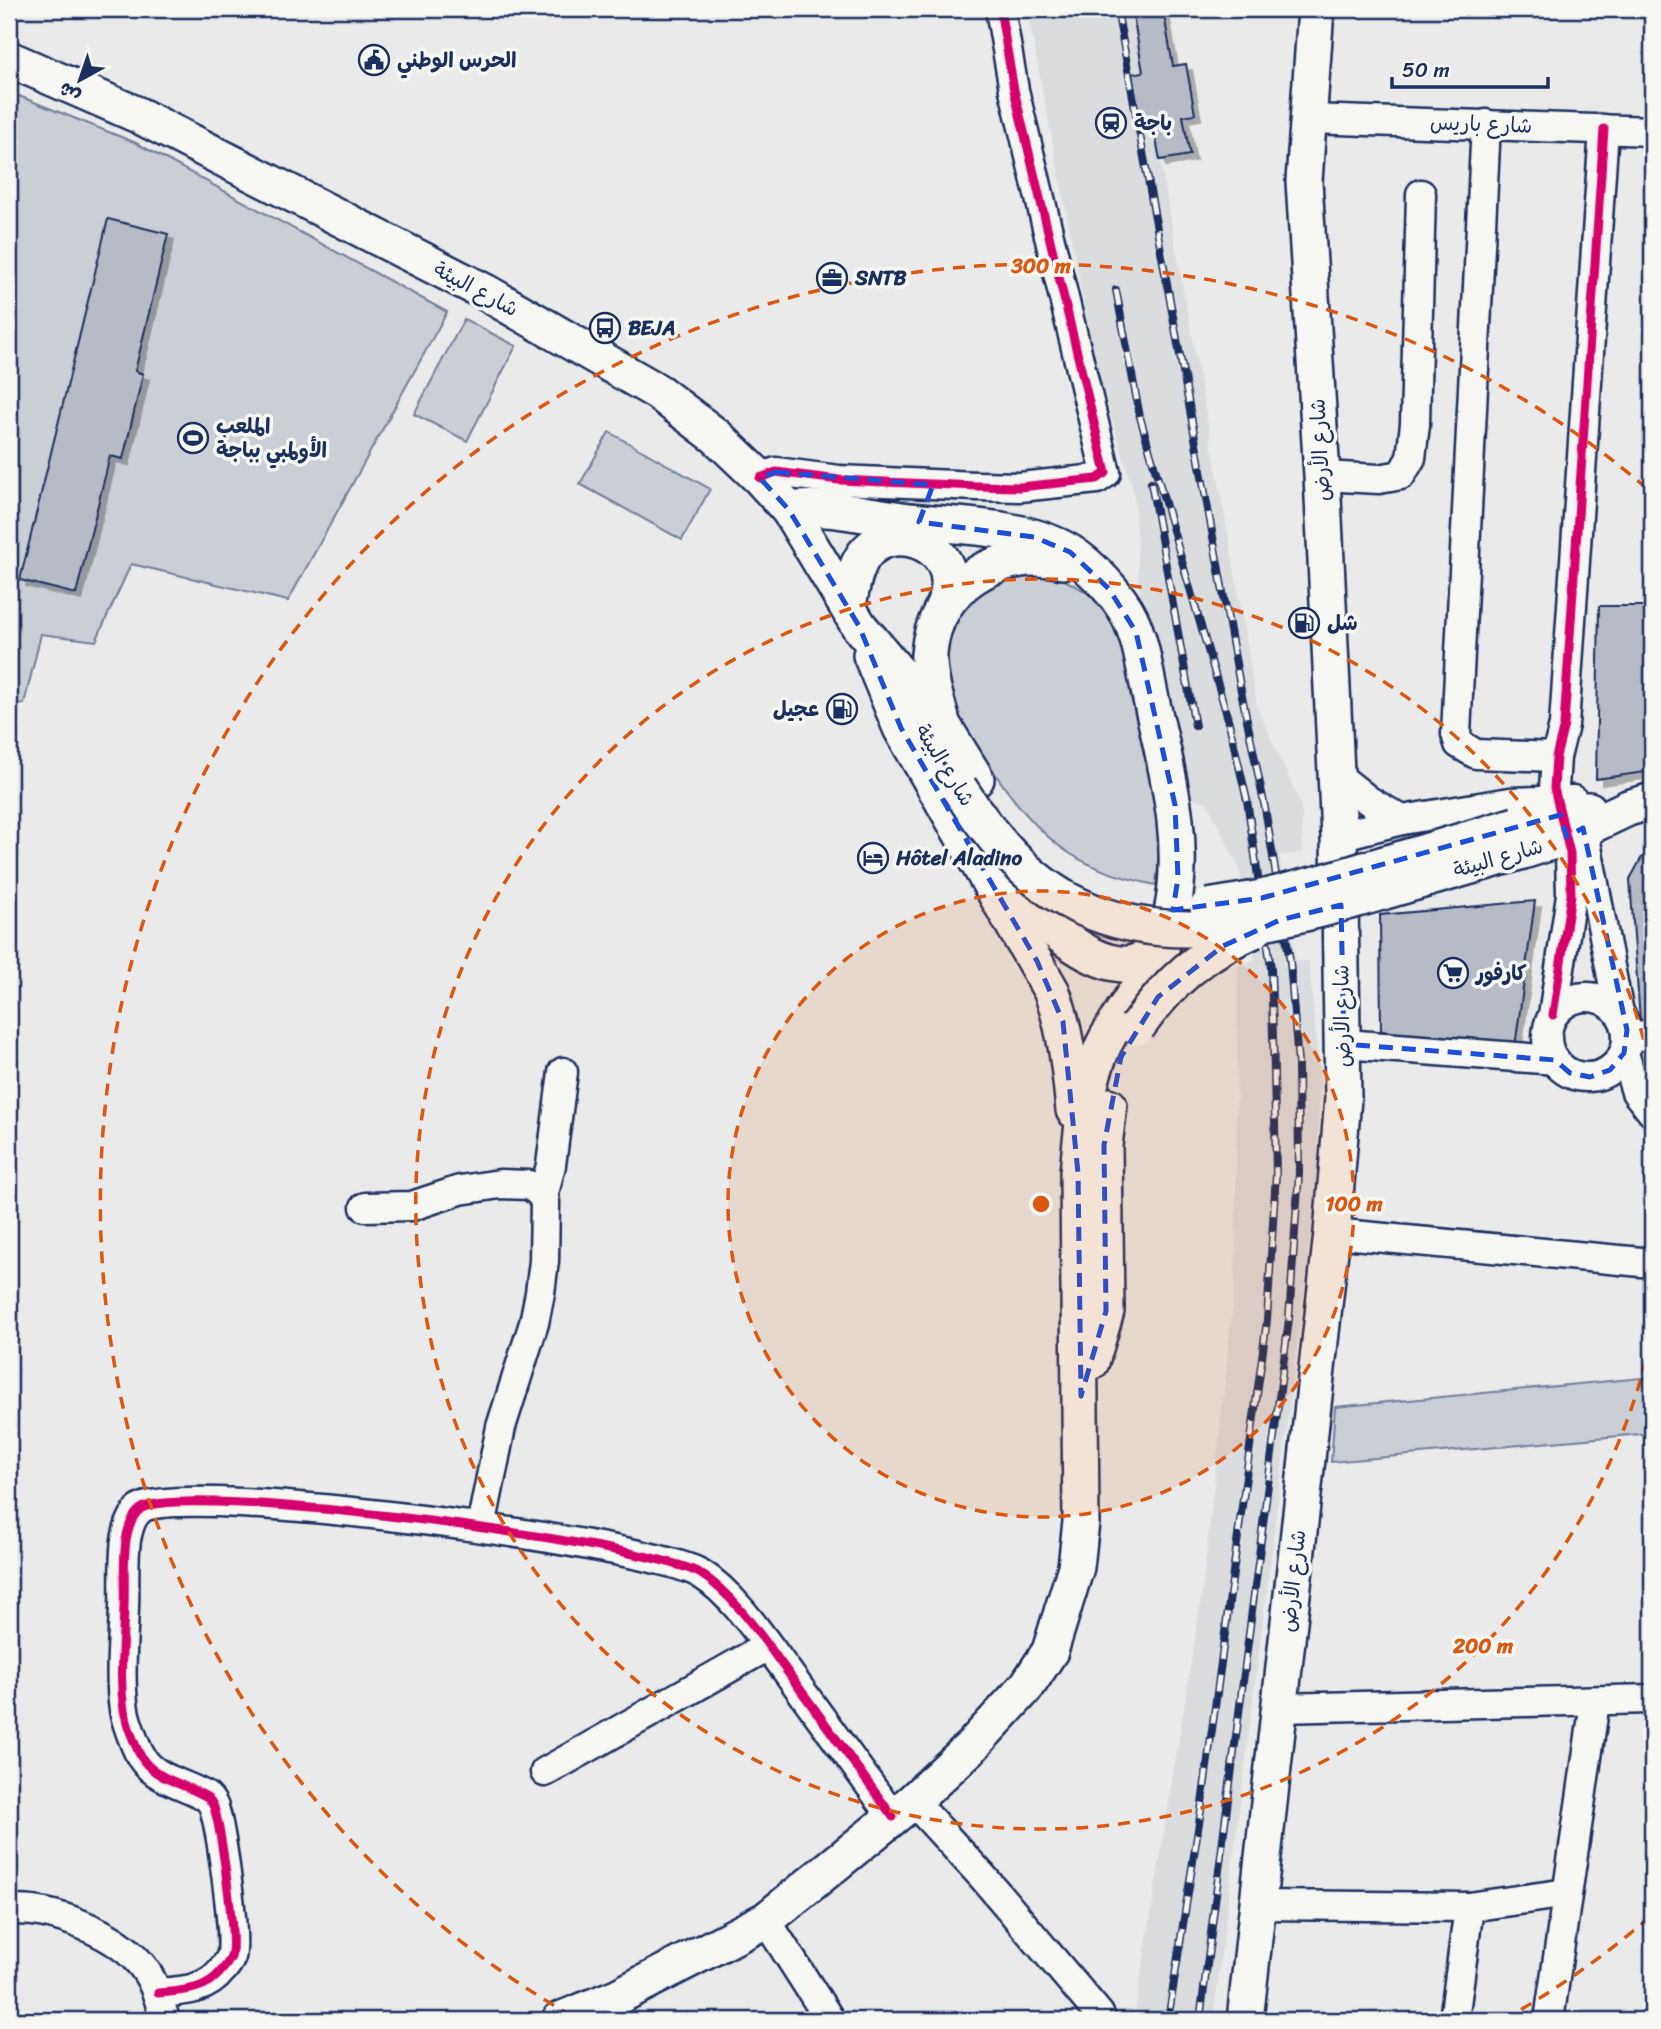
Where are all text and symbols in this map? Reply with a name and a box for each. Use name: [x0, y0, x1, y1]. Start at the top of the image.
place label: الحرس الوطني: [397, 41, 516, 79]
public building icon: الحرس الوطني: [357, 43, 391, 77]
north arrow: [46, 46, 116, 116]
scale bar: [1392, 46, 1547, 90]
text: 50 m: [1402, 51, 1450, 89]
text: ش: [51, 73, 88, 112]
street label: شارع باريس: [1429, 103, 1533, 145]
place label: باجة: [1134, 104, 1172, 142]
station icon: باجة: [1094, 106, 1128, 140]
text: 300 m: [1010, 247, 1072, 285]
street label: شارع البيئة: [426, 251, 526, 327]
place label: SNTB: [854, 259, 907, 297]
office icon: SNTB: [815, 261, 849, 295]
place label: BEJA: [628, 309, 675, 347]
bus stop icon: BEJA: [588, 311, 622, 345]
street label: شارع الأرض: [1298, 398, 1342, 502]
place label: الملعب الأولمبي بباجة: [216, 407, 327, 469]
sports icon: الملعب الأولمبي بباجة: [176, 421, 210, 455]
place label: شل: [1327, 604, 1358, 642]
fuel station icon: شل: [1287, 606, 1321, 640]
place label: عجيل: [773, 690, 819, 728]
fuel station icon: عجيل: [825, 692, 859, 726]
street label: شارع البيئة: [904, 716, 986, 814]
street label: شارع البيئة: [1449, 827, 1547, 889]
place label: Hôtel Aladino: [895, 839, 1022, 877]
hotel icon: Hôtel Aladino: [856, 841, 890, 875]
place label: كارفور: [1474, 954, 1527, 992]
supermarket icon: كارفور: [1436, 956, 1470, 990]
street label: شارع الأرض: [1322, 964, 1362, 1068]
text: 100 m: [1325, 1185, 1383, 1223]
centre of rings: [1029, 1192, 1053, 1216]
street label: شارع الأرض: [1269, 1528, 1317, 1634]
text: 200 m: [1452, 1627, 1514, 1665]

